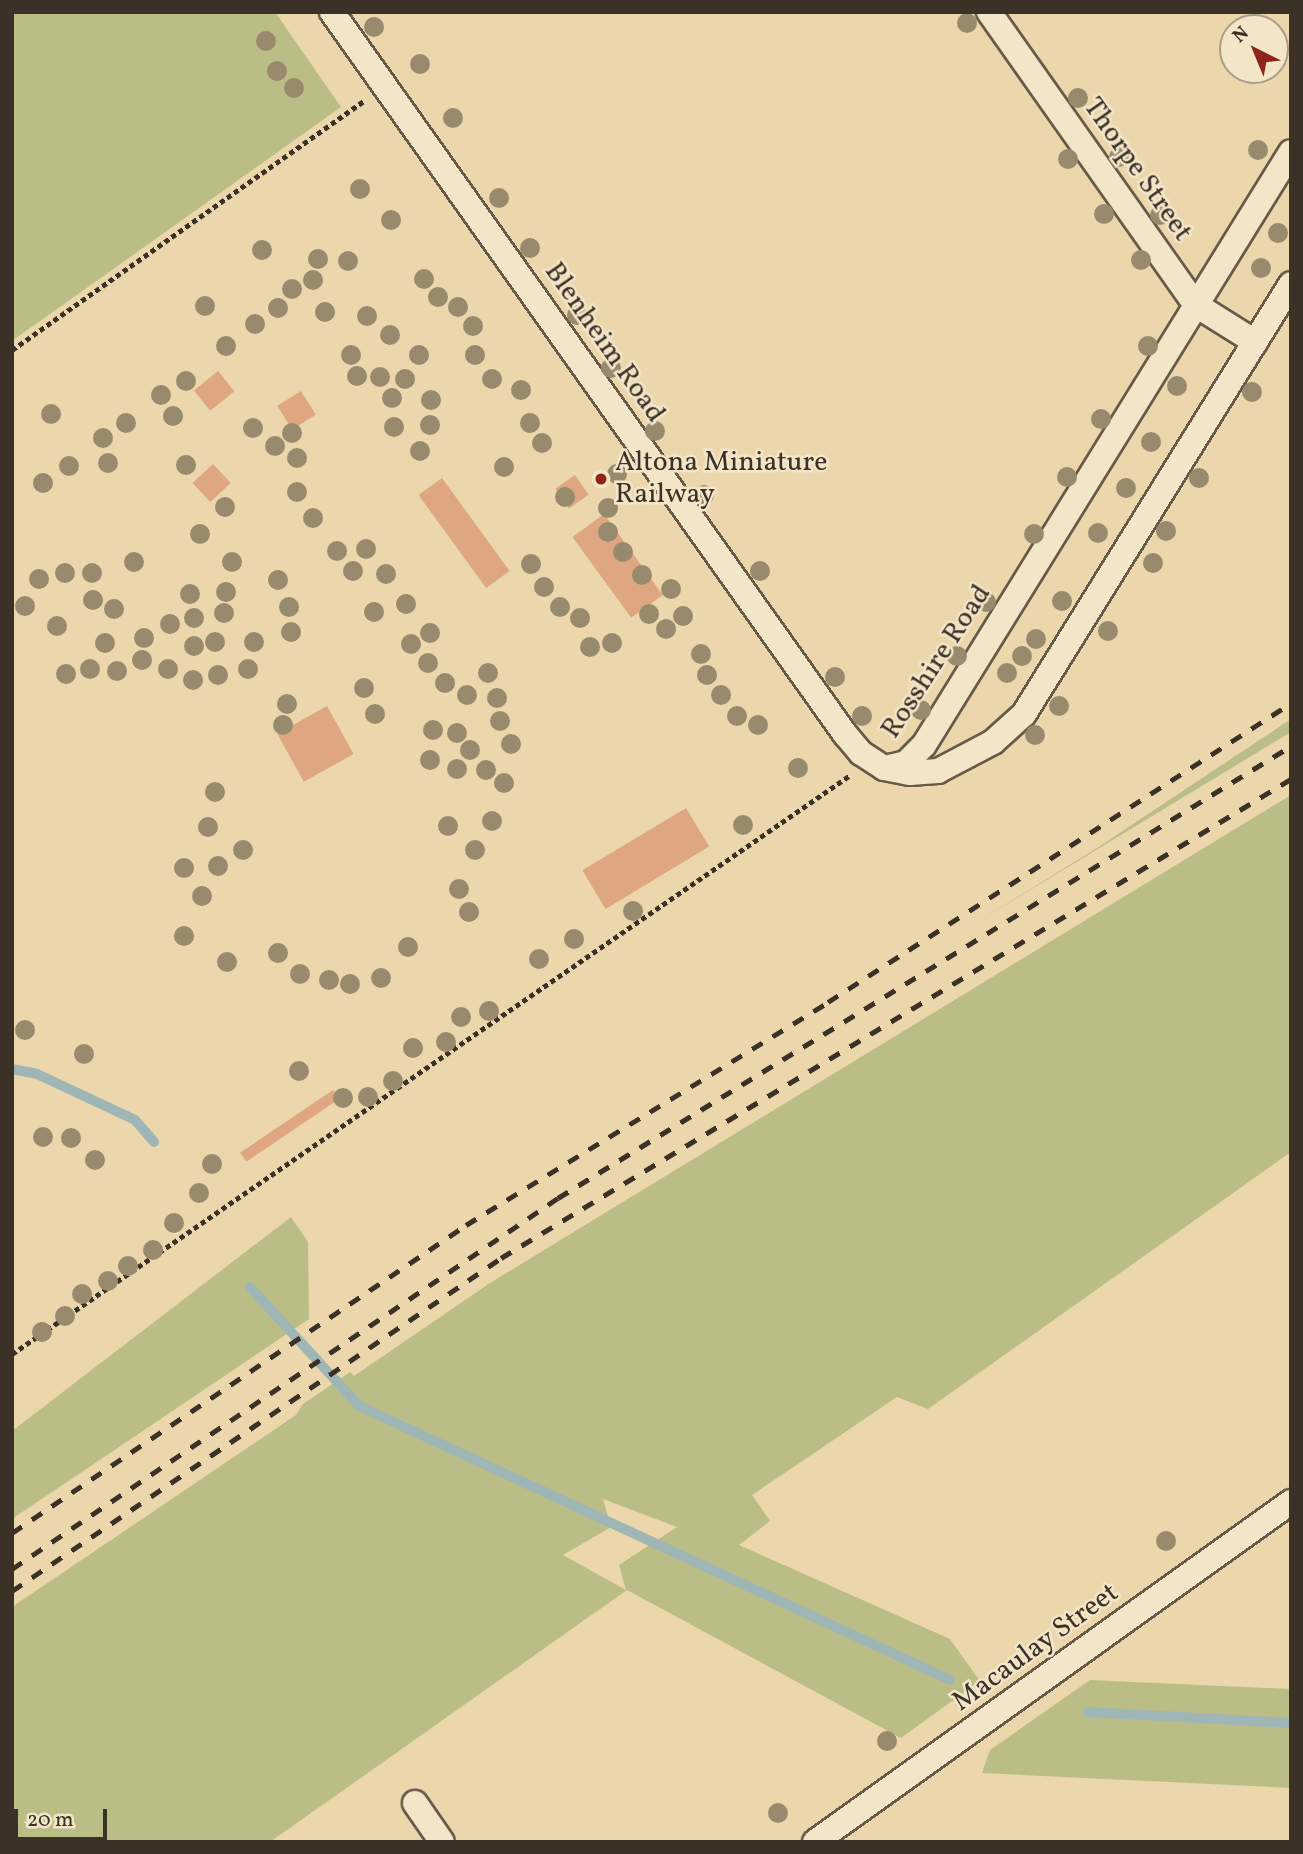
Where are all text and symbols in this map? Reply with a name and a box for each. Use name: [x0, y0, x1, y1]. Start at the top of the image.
north arrow: [1219, 14, 1289, 84]
text: N: [1227, 21, 1255, 49]
street label: Thorpe Street: [1075, 92, 1199, 248]
street label: Blenheim Road: [536, 256, 672, 430]
place label: Altona Miniature Railway: [615, 446, 828, 512]
marker: Altona Miniature Railway: [593, 471, 609, 487]
street label: Rosshire Road: [875, 579, 999, 745]
street label: Macaulay Street: [946, 1576, 1126, 1720]
scale bar: [18, 1794, 110, 1838]
text: 20 m: [27, 1806, 73, 1835]

